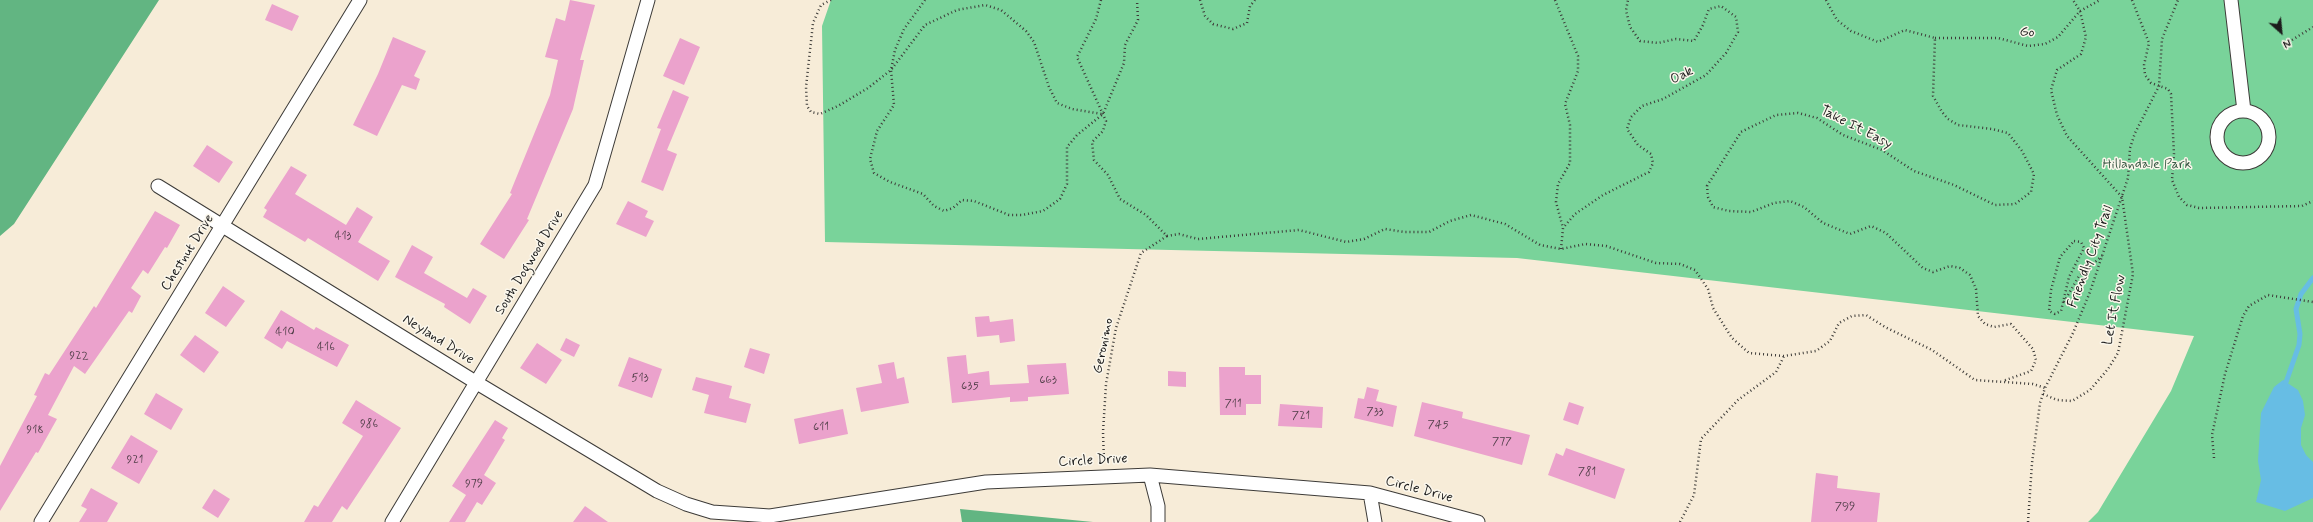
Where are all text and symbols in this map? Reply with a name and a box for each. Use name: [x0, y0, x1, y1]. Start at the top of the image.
north arrow: [2261, 12, 2301, 52]
street label: Go: [2019, 24, 2035, 42]
text: N: [2280, 35, 2293, 51]
street label: Oak: [1668, 63, 1696, 89]
street label: Take It Easy: [1817, 103, 1895, 153]
park label: Hillandale Park: [2102, 157, 2192, 173]
street label: Friendly City Trail: [2065, 204, 2117, 310]
street label: South Dogwood Drive: [492, 208, 568, 318]
street label: Chestnut Drive: [158, 212, 218, 294]
house number: 413: [334, 229, 352, 243]
street label: Let It Flow: [2100, 273, 2130, 347]
street label: Neyland Drive: [399, 311, 477, 369]
street label: Geronimo: [1090, 317, 1118, 375]
house number: 410: [275, 325, 295, 339]
house number: 416: [317, 340, 335, 354]
house number: 922: [69, 349, 89, 363]
house number: 513: [631, 371, 649, 385]
house number: 663: [1039, 373, 1057, 387]
house number: 635: [961, 379, 979, 393]
house number: 711: [1224, 397, 1242, 411]
house number: 733: [1366, 405, 1384, 419]
house number: 721: [1292, 409, 1310, 423]
house number: 986: [360, 417, 378, 431]
house number: 745: [1427, 418, 1449, 432]
house number: 611: [813, 420, 829, 434]
house number: 918: [26, 423, 44, 437]
house number: 777: [1492, 435, 1512, 449]
street label: Circle Drive: [1058, 451, 1128, 471]
house number: 921: [127, 453, 143, 467]
house number: 781: [1578, 465, 1596, 479]
street label: Circle Drive: [1383, 473, 1455, 507]
house number: 979: [465, 477, 483, 491]
house number: 799: [1835, 500, 1855, 514]

